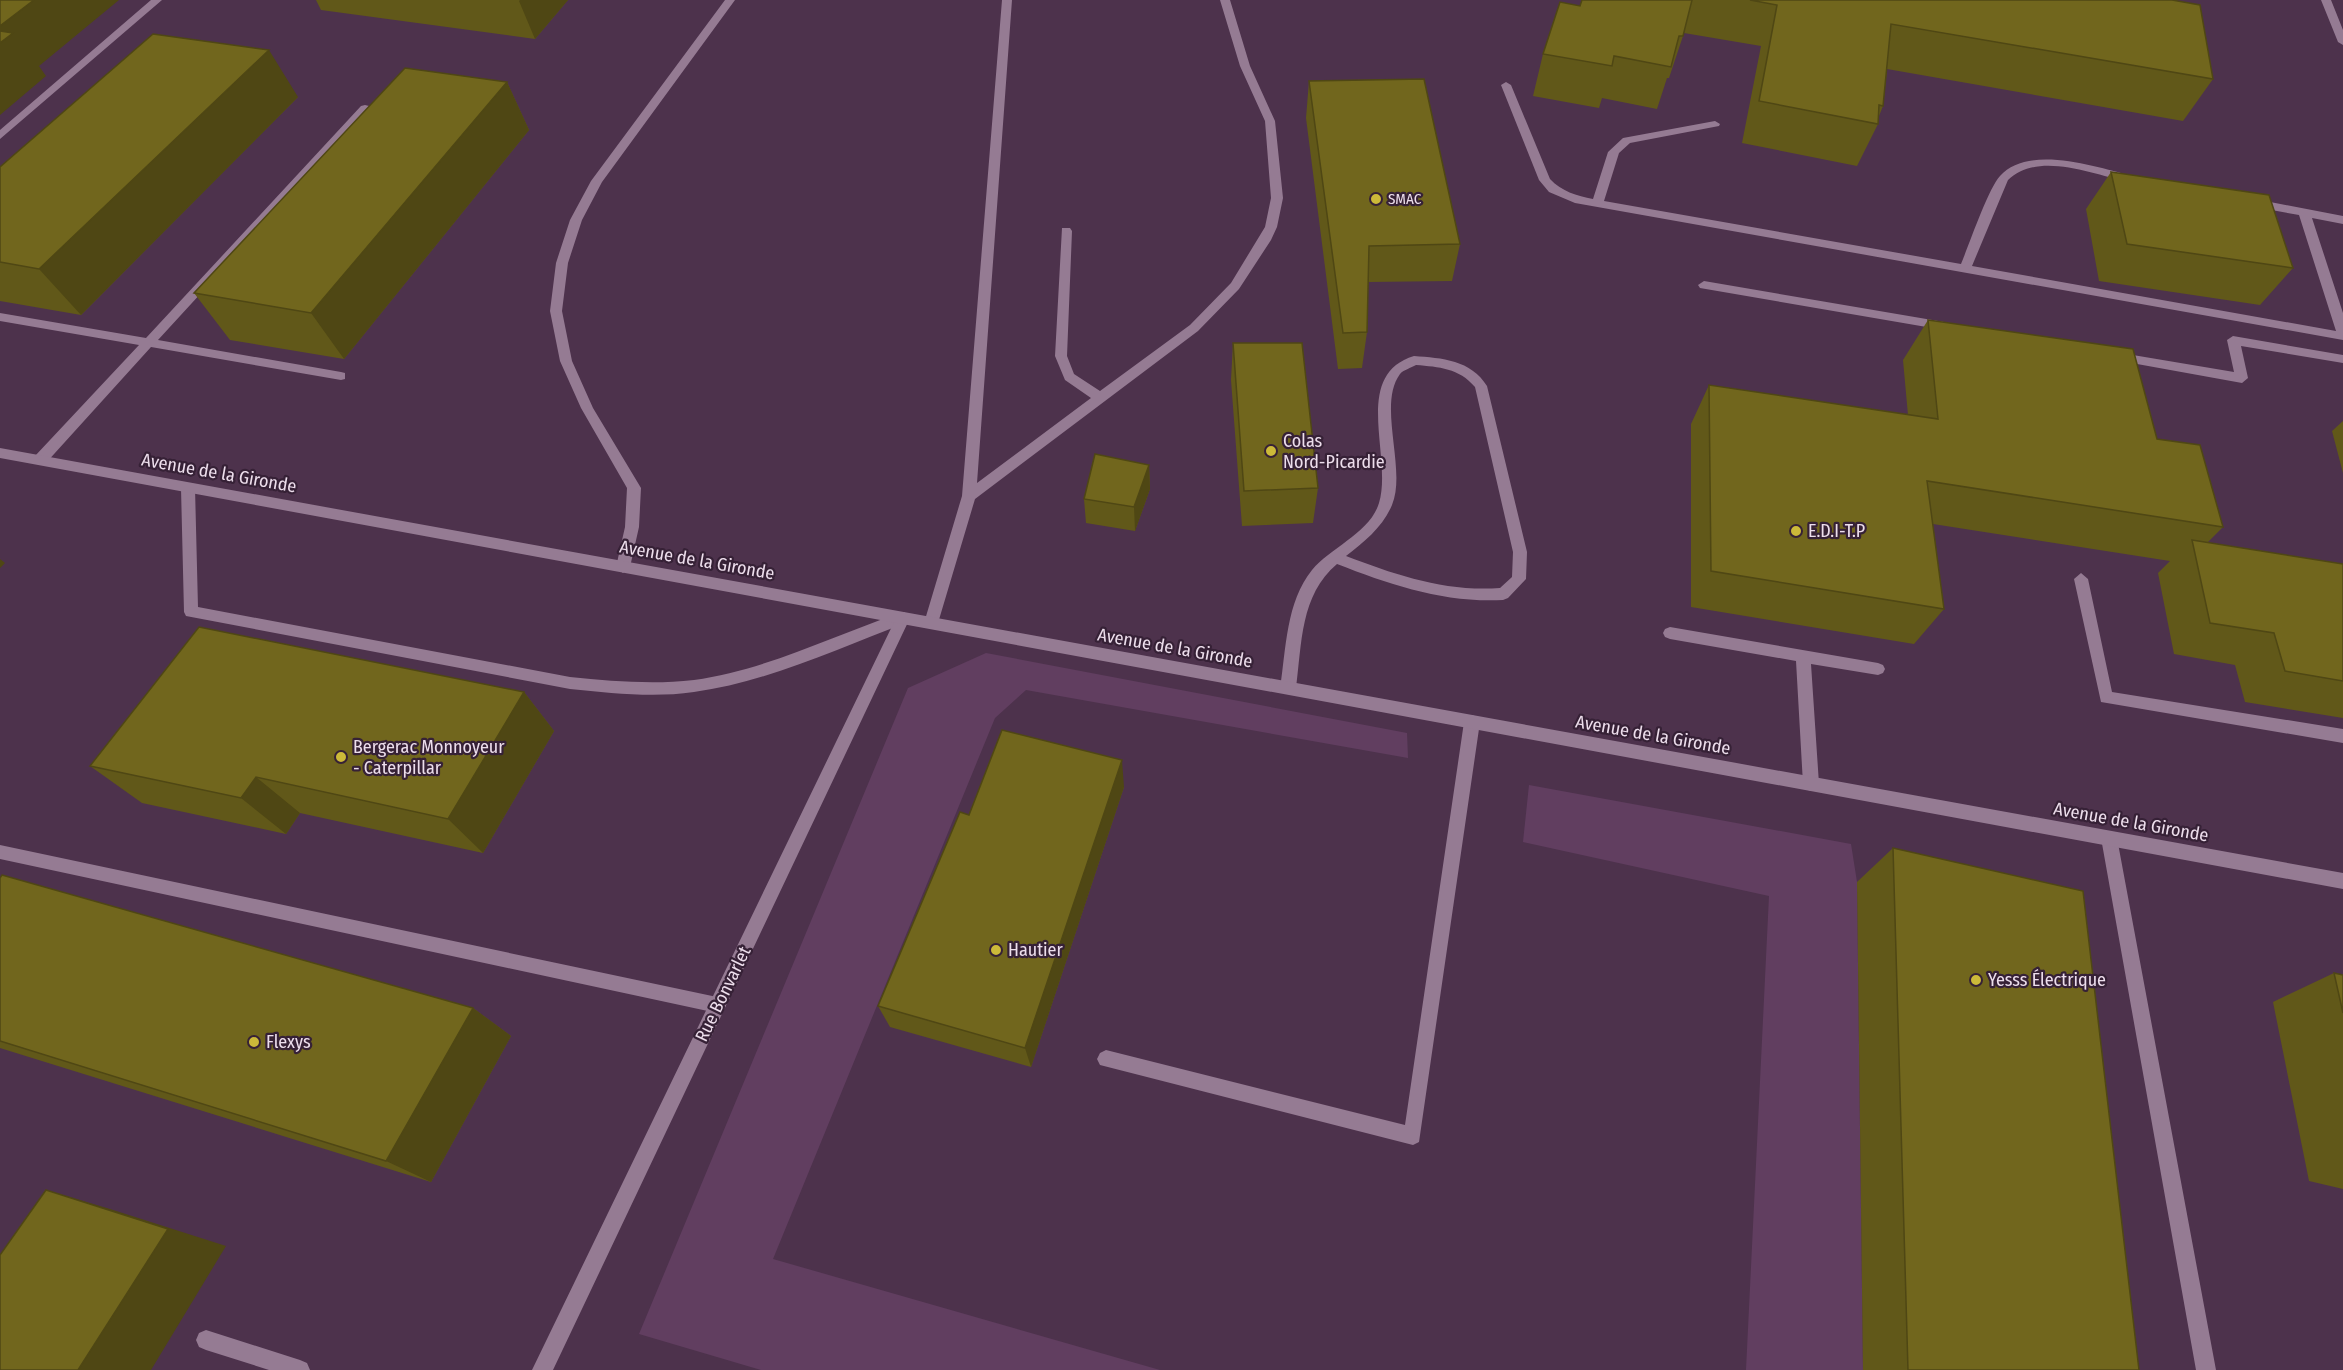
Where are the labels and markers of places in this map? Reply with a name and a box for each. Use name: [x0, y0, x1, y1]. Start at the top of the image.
place label: SMAC: [1388, 190, 1422, 208]
marker: SMAC: [1369, 192, 1383, 206]
place label: Colas Nord-Picardie: [1283, 430, 1385, 473]
marker: Colas Nord-Picardie: [1264, 444, 1278, 458]
place label: E.D.I-T.P: [1808, 520, 1865, 542]
marker: E.D.I-T.P: [1789, 524, 1803, 538]
place label: Bergerac Monnoyeur - Caterpillar: [353, 736, 505, 779]
marker: Bergerac Monnoyeur - Caterpillar: [334, 750, 348, 764]
place label: Hautier: [1008, 939, 1063, 961]
marker: Hautier: [989, 943, 1003, 957]
place label: Yesss Électrique: [1988, 968, 2106, 991]
marker: Yesss Électrique: [1969, 973, 1983, 987]
place label: Flexys: [266, 1031, 311, 1053]
marker: Flexys: [247, 1035, 261, 1049]

